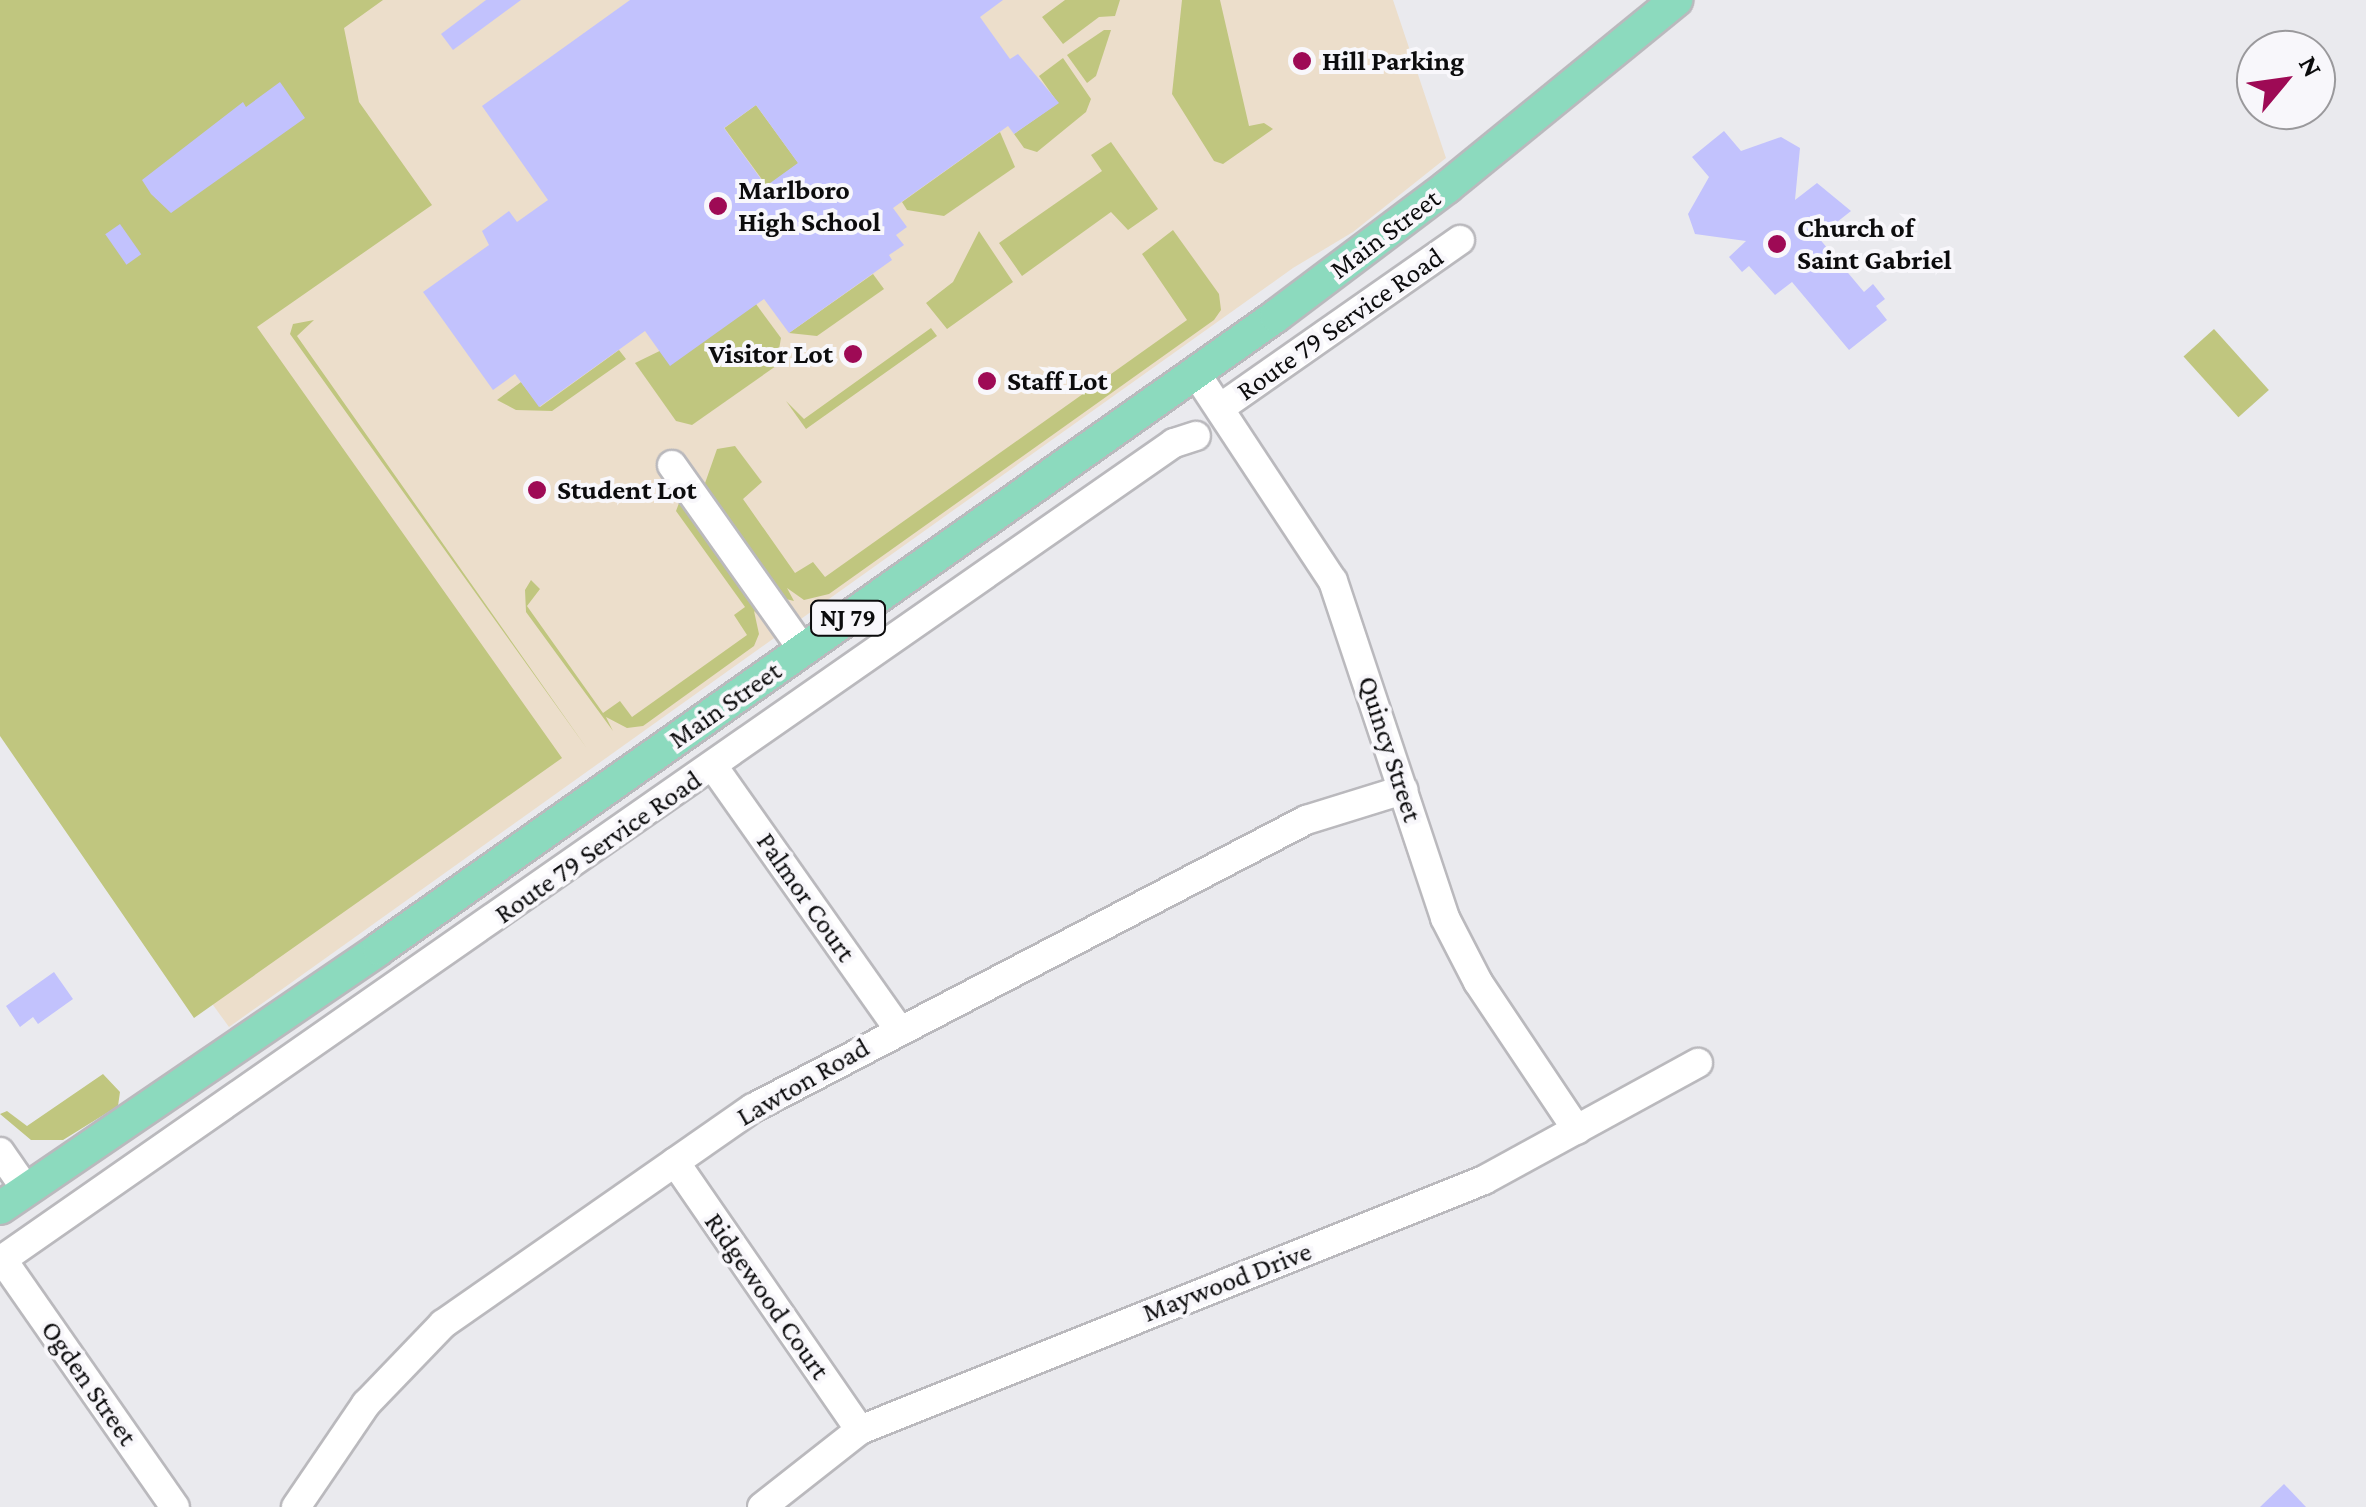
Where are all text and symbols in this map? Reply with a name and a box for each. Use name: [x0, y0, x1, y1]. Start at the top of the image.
north arrow: [2236, 30, 2336, 130]
place label: Hill Parking: [1322, 44, 1464, 78]
marker: Hill Parking: [1291, 50, 1313, 72]
text: N: [2293, 50, 2329, 82]
place label: Marlboro High School: [738, 173, 881, 239]
street label: Main Street: [1323, 182, 1447, 286]
marker: Marlboro High School: [707, 195, 729, 217]
place label: Church of Saint Gabriel: [1797, 211, 1952, 277]
marker: Church of Saint Gabriel: [1766, 233, 1788, 255]
street label: Route 79 Service Road: [1230, 240, 1450, 408]
place label: Visitor Lot: [709, 337, 833, 371]
marker: Visitor Lot: [842, 343, 864, 365]
place label: Staff Lot: [1007, 364, 1108, 398]
marker: Staff Lot: [976, 370, 998, 392]
place label: Student Lot: [557, 473, 697, 507]
marker: Student Lot: [526, 479, 548, 501]
road number: NJ 79: [808, 598, 888, 638]
street label: Main Street: [662, 654, 788, 756]
street label: Quincy Street: [1351, 672, 1429, 826]
street label: Route 79 Service Road: [488, 763, 708, 931]
street label: Palmor Court: [749, 826, 863, 968]
street label: Lawton Road: [731, 1031, 875, 1133]
street label: Ridgewood Court: [697, 1206, 837, 1386]
street label: Maywood Drive: [1138, 1234, 1316, 1330]
street label: Ogden Street: [34, 1314, 144, 1452]

